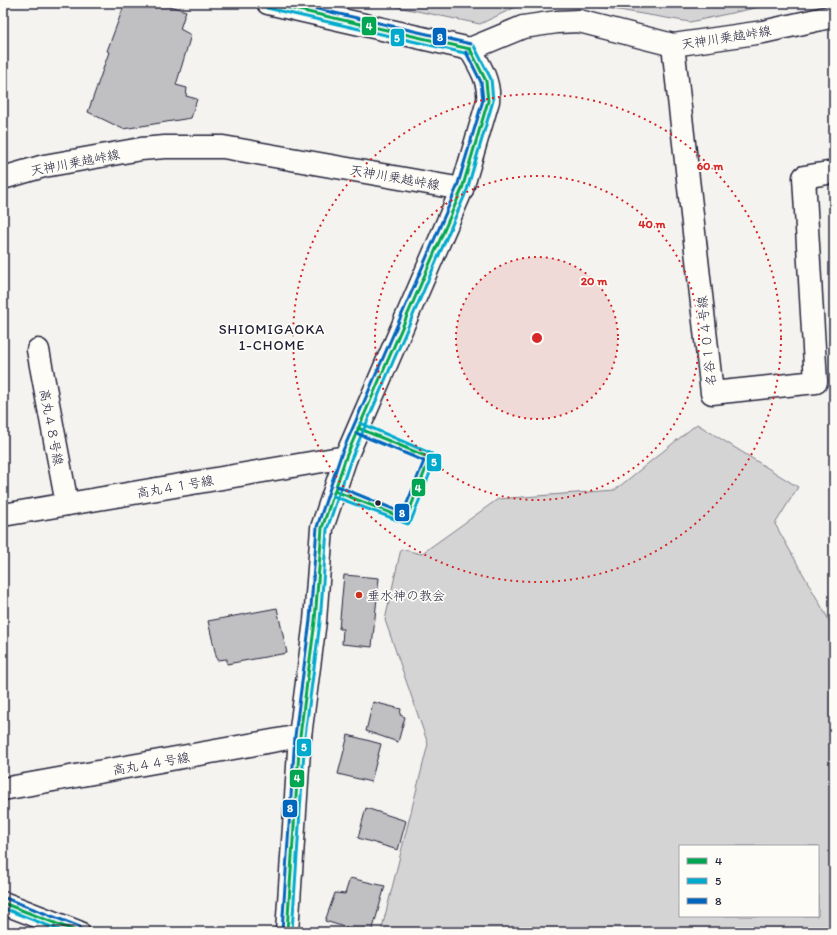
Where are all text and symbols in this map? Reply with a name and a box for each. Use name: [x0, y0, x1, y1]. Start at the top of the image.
line badge: 4: [361, 16, 377, 36]
text: 4: [366, 20, 373, 33]
street label: 天神川乗越峠線: [680, 23, 773, 52]
line badge: 8: [432, 27, 447, 46]
line badge: 5: [390, 28, 405, 47]
text: 8: [437, 31, 443, 44]
text: 5: [394, 32, 400, 45]
street label: 天神川乗越峠線: [29, 146, 122, 179]
text: 60 m: [697, 159, 724, 173]
street label: 天神川乗越峠線: [349, 162, 442, 193]
text: 40 m: [638, 217, 667, 231]
text: 20 m: [581, 274, 608, 288]
street label: 名谷１０４号線: [694, 294, 719, 387]
district label: SHIOMIGAOKA 1-CHOME: [219, 321, 325, 354]
centre of rings: [530, 331, 544, 345]
street label: 高丸４８号線: [37, 387, 67, 468]
line badge: 5: [426, 453, 442, 472]
text: 5: [431, 456, 437, 469]
street label: 高丸４１号線: [135, 472, 216, 501]
line badge: 4: [411, 478, 426, 497]
text: 4: [415, 482, 422, 495]
unlabelled marker: [373, 498, 383, 508]
line badge: 8: [394, 503, 410, 522]
text: 8: [399, 507, 405, 520]
place label: 垂水神の教会: [367, 588, 445, 603]
marker: 垂水神の教会: [354, 590, 364, 600]
line badge: 5: [296, 738, 312, 757]
text: 5: [301, 741, 307, 754]
street label: 高丸４４号線: [111, 749, 192, 778]
line badge: 4: [289, 769, 305, 788]
text: 4: [294, 772, 301, 785]
line badge: 8: [282, 799, 298, 818]
text: 8: [287, 802, 293, 815]
legend: [679, 845, 819, 917]
text: 4: [715, 854, 722, 868]
text: 5: [715, 874, 721, 888]
text: 8: [715, 894, 722, 908]

